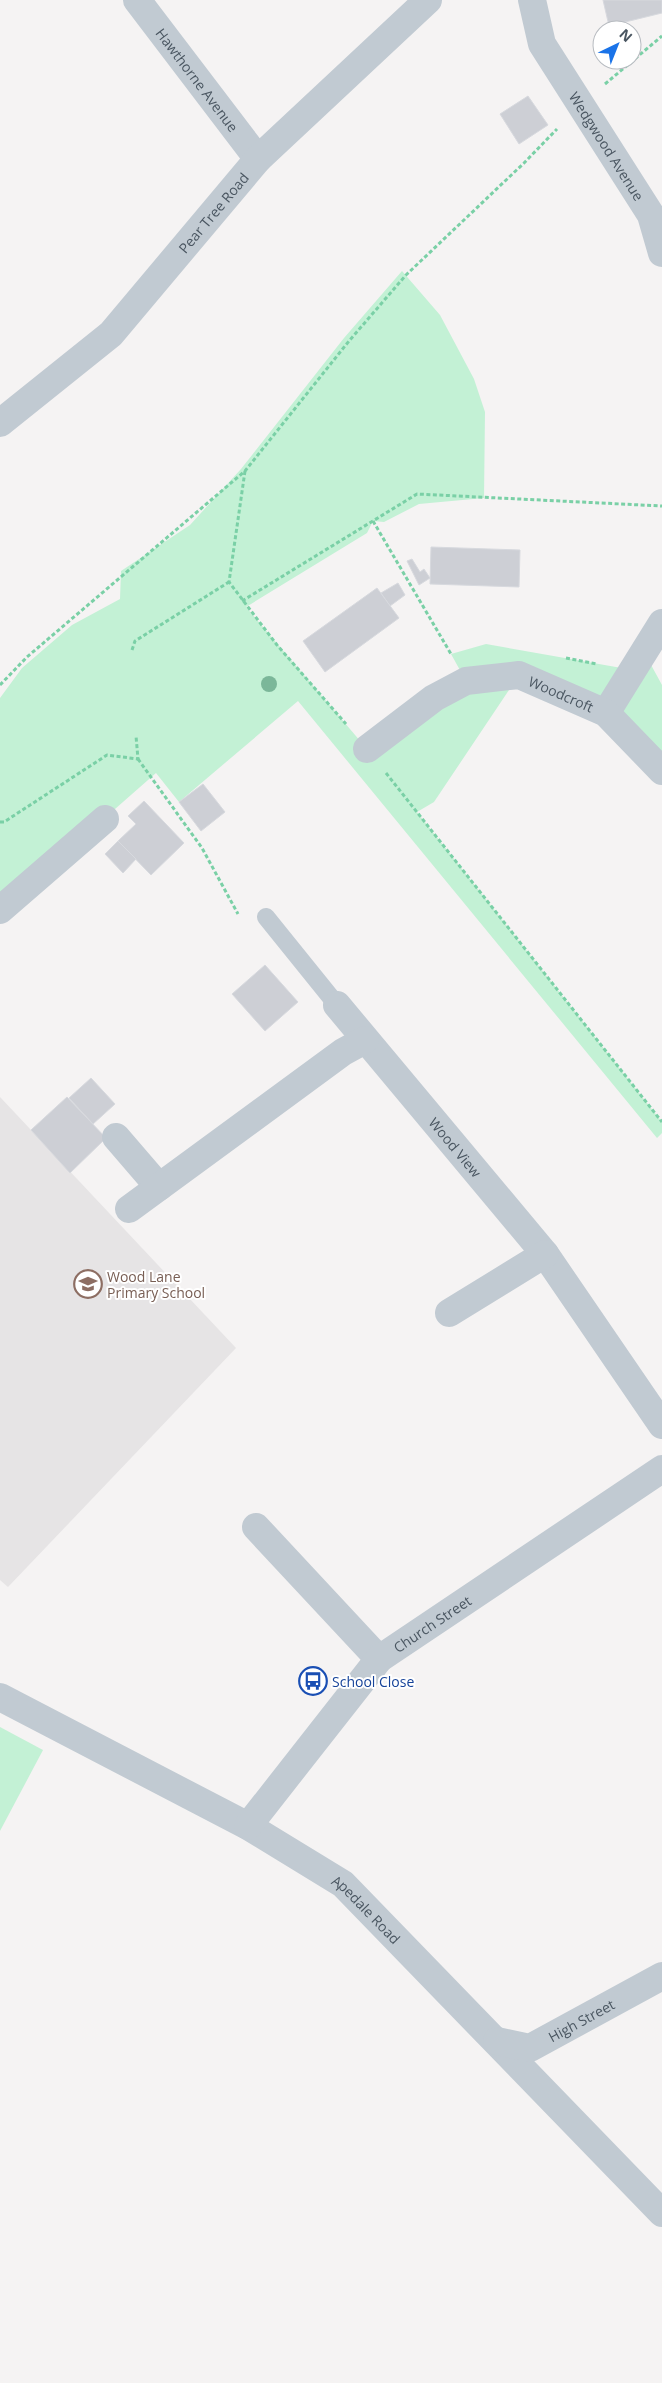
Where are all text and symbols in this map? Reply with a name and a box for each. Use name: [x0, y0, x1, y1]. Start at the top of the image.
north arrow: [592, 20, 642, 70]
street label: Hawthorne Avenue: [152, 24, 243, 135]
text: N: [616, 24, 637, 46]
street label: Wedgwood Avenue: [565, 88, 649, 204]
street label: Pear Tree Road: [174, 168, 252, 257]
street label: Woodcroft: [526, 671, 597, 716]
street label: Wood View: [425, 1113, 486, 1181]
place label: Wood Lane Primary School: [107, 1267, 205, 1302]
school or university icon: Wood Lane Primary School: [73, 1269, 103, 1299]
street label: Church Street: [389, 1591, 475, 1656]
bus stop icon: School Close: [298, 1666, 328, 1696]
place label: School Close: [332, 1672, 414, 1691]
street label: Apedale Road: [329, 1870, 405, 1947]
street label: High Street: [545, 1994, 618, 2046]

